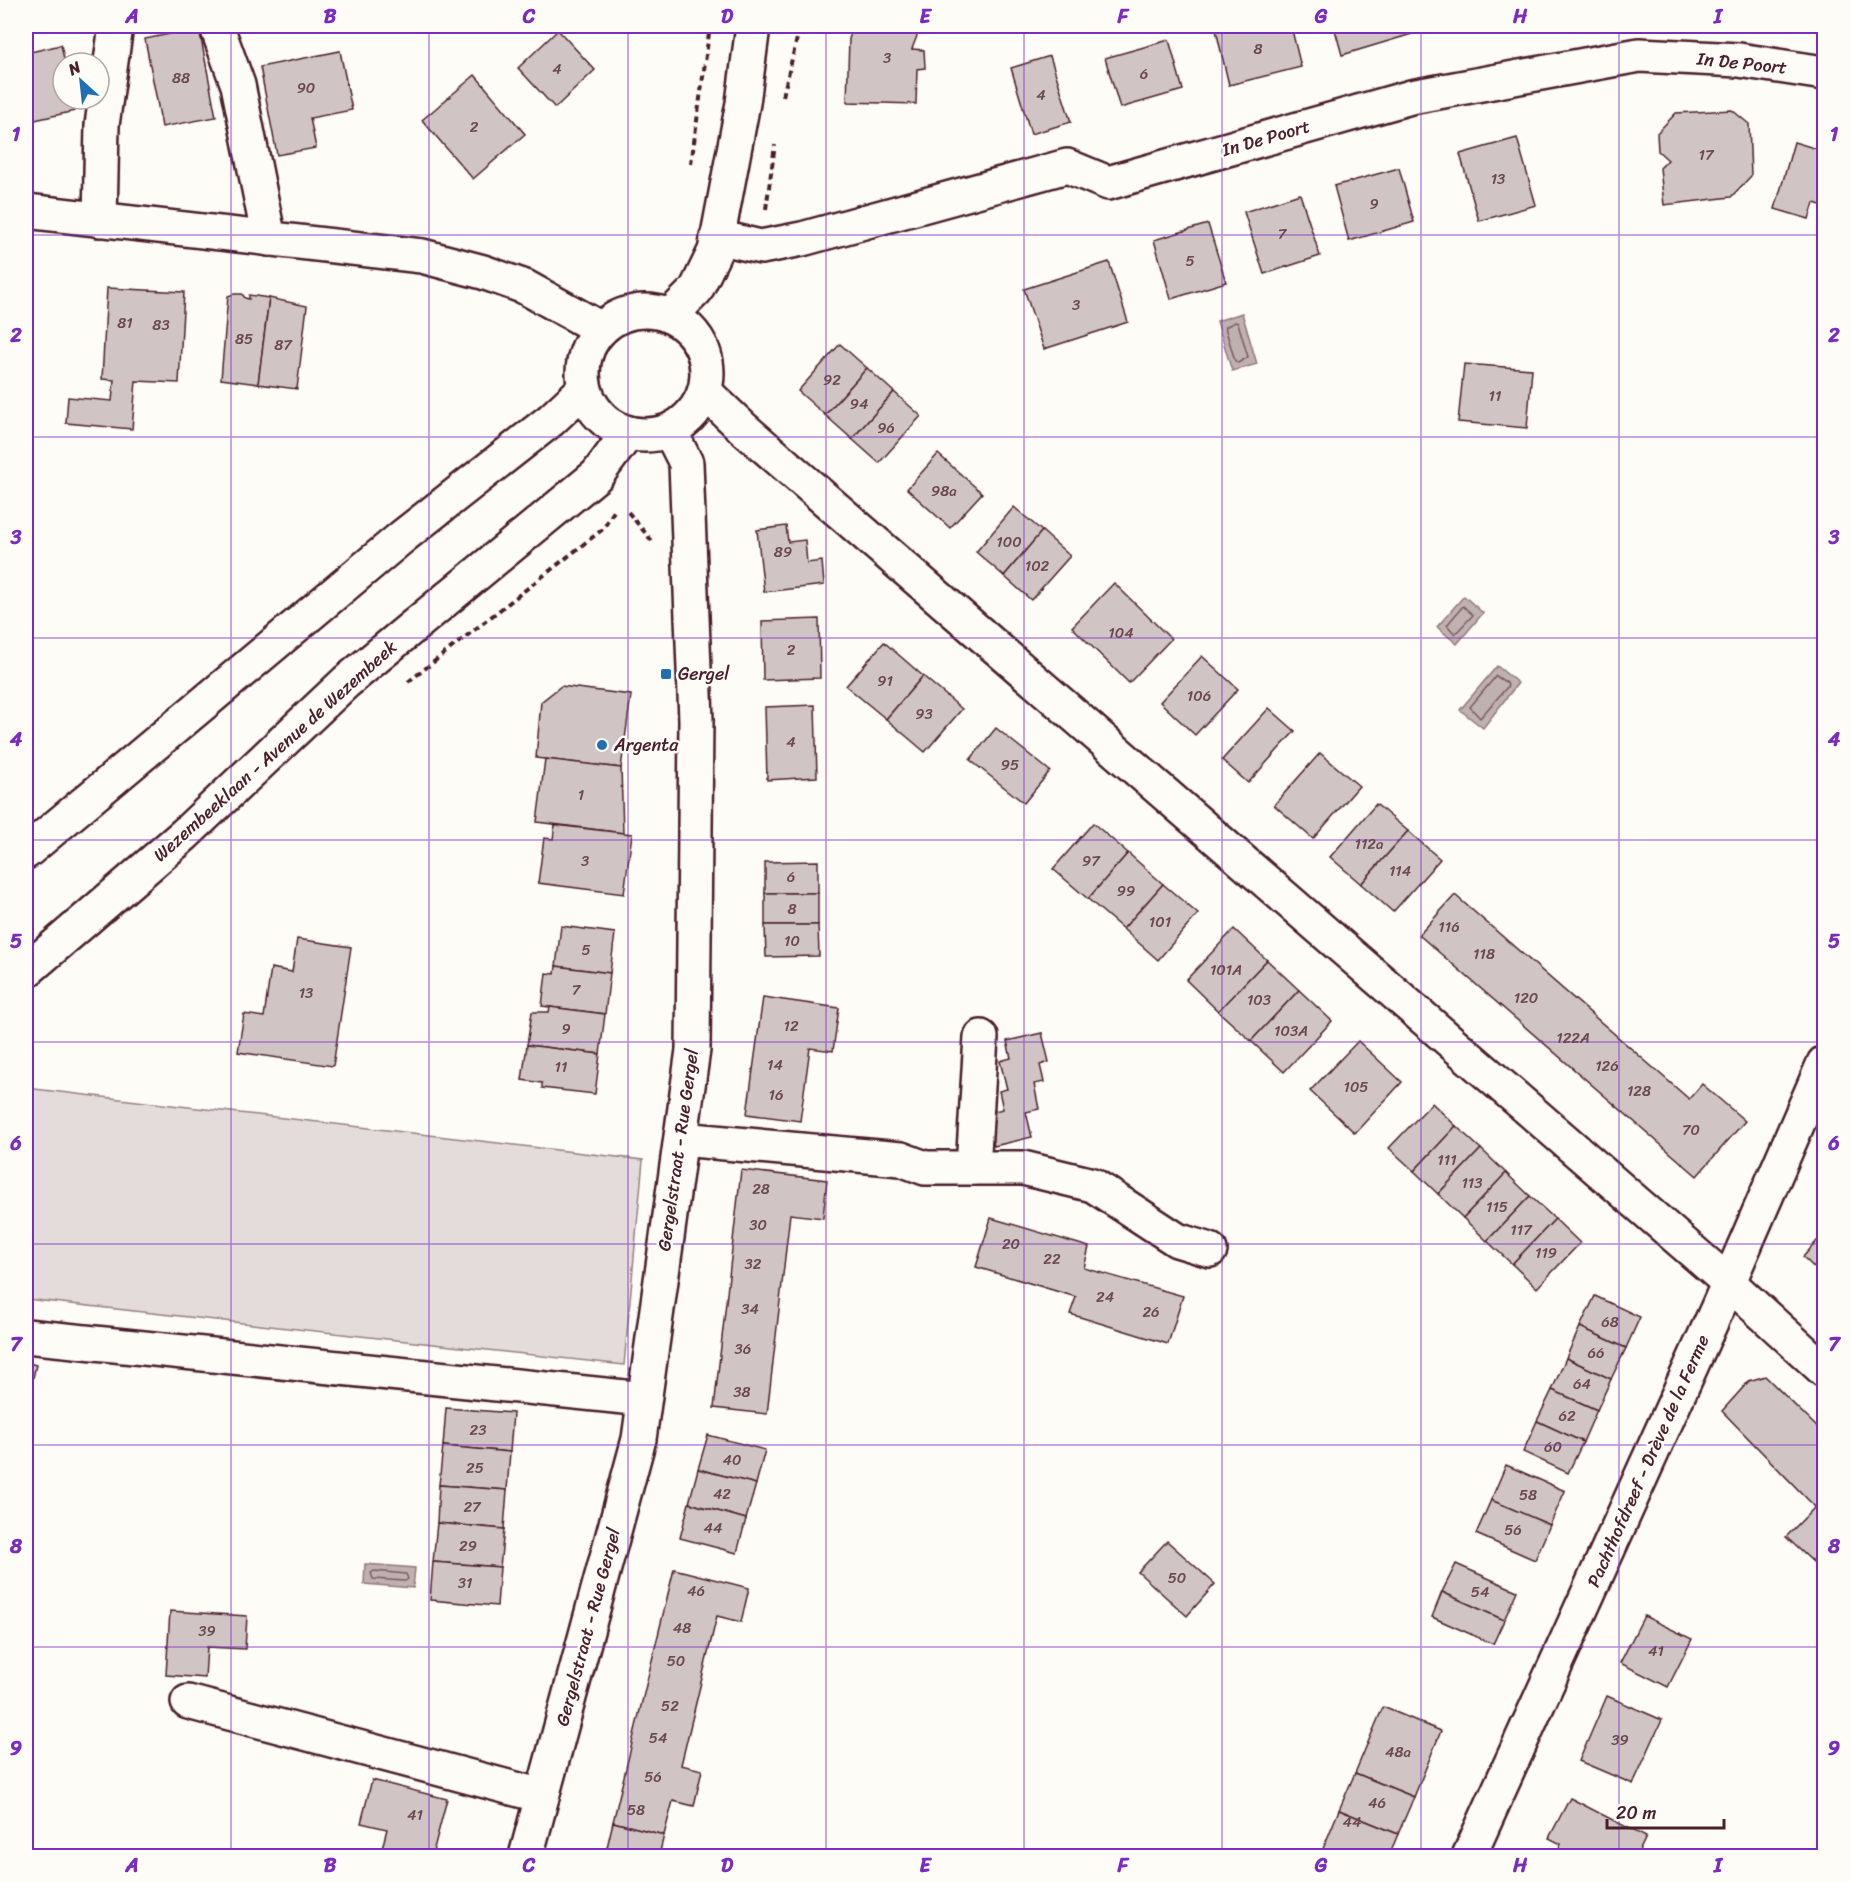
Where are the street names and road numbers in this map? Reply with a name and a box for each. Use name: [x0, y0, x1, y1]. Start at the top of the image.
street label: In De Poort: [1695, 42, 1789, 84]
street label: In De Poort: [1217, 110, 1314, 166]
street label: Wezembeeklaan - Avenue de Wezembeek: [145, 632, 405, 870]
street label: Gergelstraat - Rue Gergel: [648, 1046, 708, 1253]
street label: Pachthofdreef - Drève de la Ferme: [1578, 1329, 1718, 1593]
street label: Gergelstraat - Rue Gergel: [546, 1524, 630, 1730]

